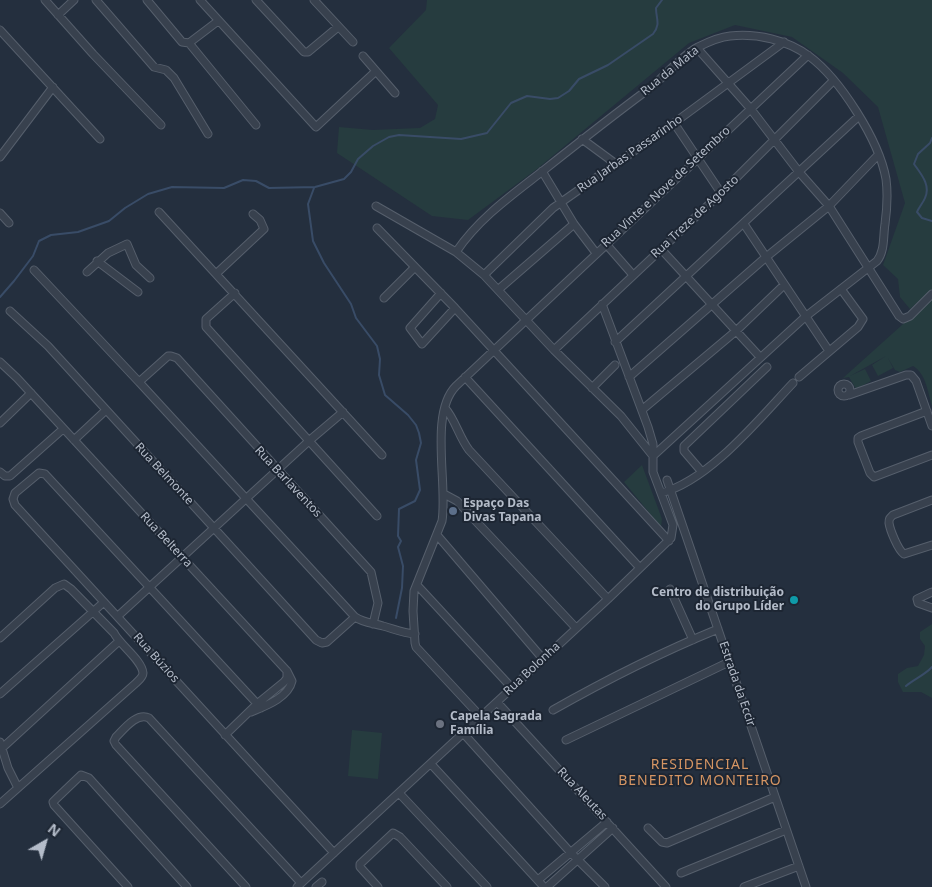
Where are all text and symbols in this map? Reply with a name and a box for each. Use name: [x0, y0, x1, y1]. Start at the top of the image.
street label: Rua da Mata: [638, 43, 702, 99]
street label: Rua Jarbas Passarinho: [575, 112, 685, 196]
street label: Rua Vinte e Nove de Setembro: [599, 123, 733, 251]
street label: Rua Treze de Agosto: [648, 173, 742, 261]
street label: Rua Belmonte: [132, 440, 196, 508]
street label: Rua Barlaventos: [251, 444, 325, 520]
place label: Espaço Das Divas Tapana: [463, 497, 541, 525]
marker: Espaço Das Divas Tapana: [447, 505, 459, 517]
street label: Rua Belterra: [137, 510, 195, 570]
place label: Centro de distribuição do Grupo Líder: [651, 586, 784, 614]
marker: Centro de distribuição do Grupo Líder: [788, 594, 800, 606]
street label: Rua Búzios: [130, 630, 182, 686]
street label: Rua Bolonha: [501, 639, 563, 699]
street label: Estrada da Eccir: [716, 640, 758, 728]
place label: Capela Sagrada Família: [450, 710, 542, 738]
marker: Capela Sagrada Família: [434, 718, 446, 730]
district label: RESIDENCIAL BENEDITO MONTEIRO: [616, 757, 784, 790]
street label: Rua Aleutas: [554, 765, 610, 823]
north arrow: [20, 817, 70, 867]
text: N: [44, 819, 65, 841]

